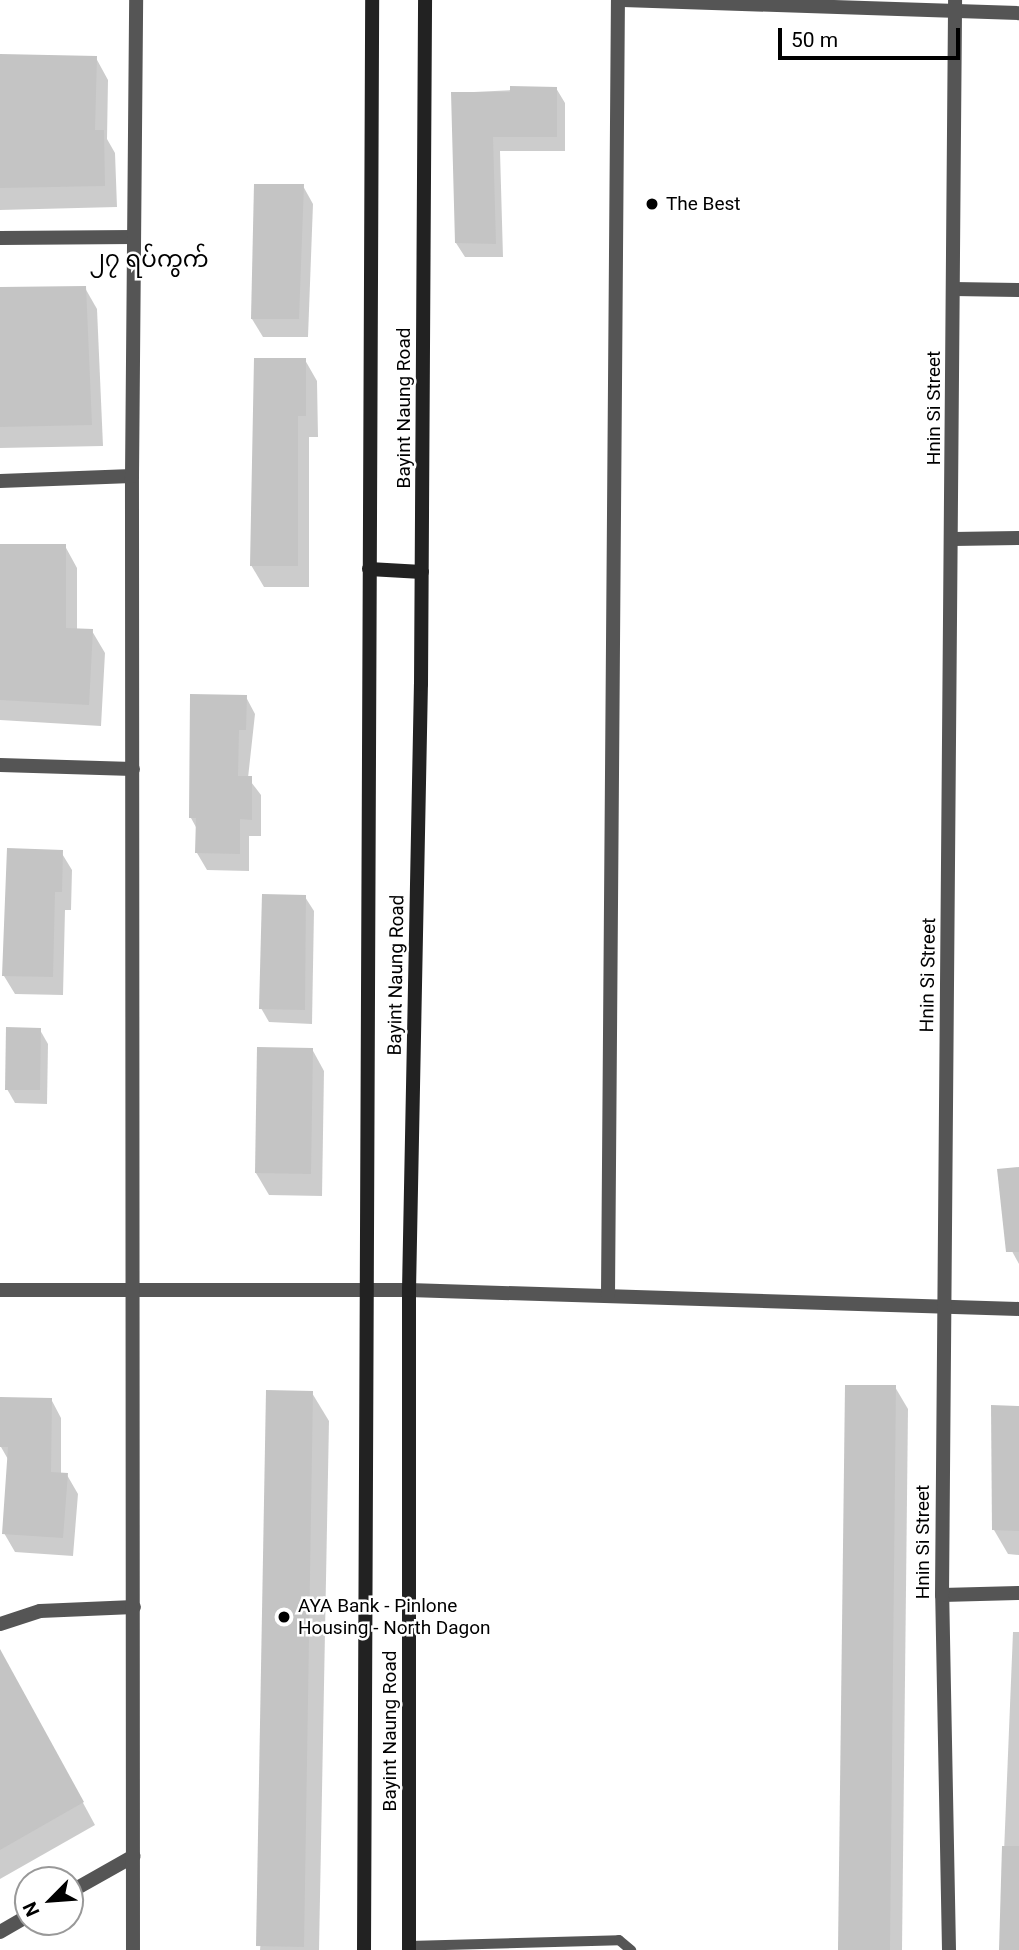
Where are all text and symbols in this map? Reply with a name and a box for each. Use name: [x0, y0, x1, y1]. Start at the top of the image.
scale bar: [781, 14, 963, 58]
text: 50 m: [791, 28, 838, 52]
place label: The Best: [666, 193, 741, 215]
marker: The Best: [644, 196, 660, 212]
district label: ၂၇ ရပ်ကွက်: [89, 246, 209, 274]
street label: Bayint Naung Road: [393, 328, 415, 488]
street label: Hnin Si Street: [923, 351, 945, 465]
street label: Bayint Naung Road: [383, 894, 409, 1056]
street label: Hnin Si Street: [916, 918, 940, 1032]
street label: Hnin Si Street: [912, 1485, 934, 1599]
place label: AYA Bank - Pinlone Housing - North Dagon: [298, 1595, 491, 1639]
marker: AYA Bank - Pinlone Housing - North Dagon: [276, 1609, 292, 1625]
street label: Bayint Naung Road: [379, 1651, 401, 1811]
north arrow: [14, 1866, 84, 1936]
text: N: [18, 1898, 45, 1920]

